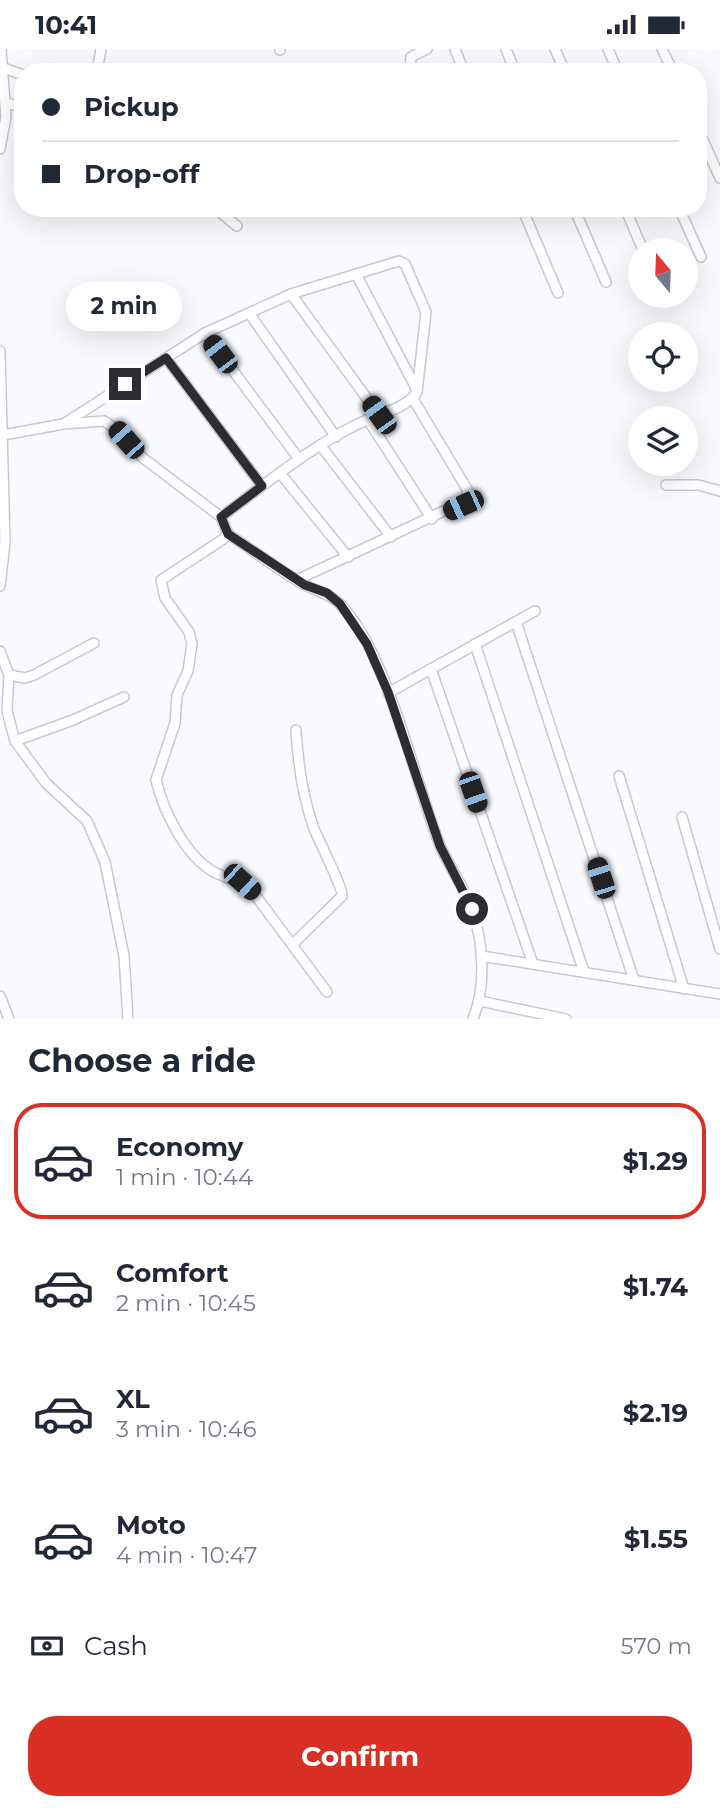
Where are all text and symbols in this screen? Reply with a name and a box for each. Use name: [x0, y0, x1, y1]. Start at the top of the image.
text: 10:41: [35, 9, 97, 41]
text: Pickup: [84, 91, 179, 123]
text: Drop-off: [84, 158, 199, 190]
north arrow: [628, 238, 698, 308]
map controls: [628, 238, 698, 476]
callout: 2 min: [67, 282, 183, 331]
text: 2 min: [90, 292, 158, 320]
button: locate: [628, 322, 698, 392]
car: [199, 331, 242, 377]
route end: [109, 368, 141, 400]
car: [359, 392, 400, 438]
button: layers: [628, 406, 698, 476]
car: [105, 417, 148, 463]
car: [440, 487, 487, 523]
car: [457, 769, 490, 815]
car: [585, 855, 618, 901]
car: [220, 860, 265, 904]
route start: [456, 893, 488, 925]
text: Choose a ride: [28, 1041, 256, 1080]
icon: car: [32, 1130, 95, 1193]
text: Economy: [116, 1131, 243, 1163]
text: $1.29: [623, 1145, 688, 1177]
text: 1 min · 10:44: [116, 1163, 253, 1191]
icon: car: [32, 1256, 95, 1319]
text: Comfort: [116, 1257, 228, 1289]
text: $1.74: [623, 1271, 688, 1303]
text: 2 min · 10:45: [116, 1289, 256, 1317]
icon: car: [32, 1382, 95, 1445]
text: XL: [116, 1383, 150, 1415]
text: $2.19: [623, 1397, 688, 1429]
text: 3 min · 10:46: [116, 1415, 257, 1443]
icon: car: [32, 1508, 95, 1571]
text: Moto: [116, 1509, 186, 1541]
text: $1.55: [624, 1523, 688, 1555]
text: 4 min · 10:47: [116, 1541, 257, 1569]
icon: cash: [28, 1627, 66, 1665]
text: Cash: [84, 1630, 148, 1662]
text: 570 m: [621, 1632, 692, 1660]
button: Confirm: [28, 1716, 692, 1796]

